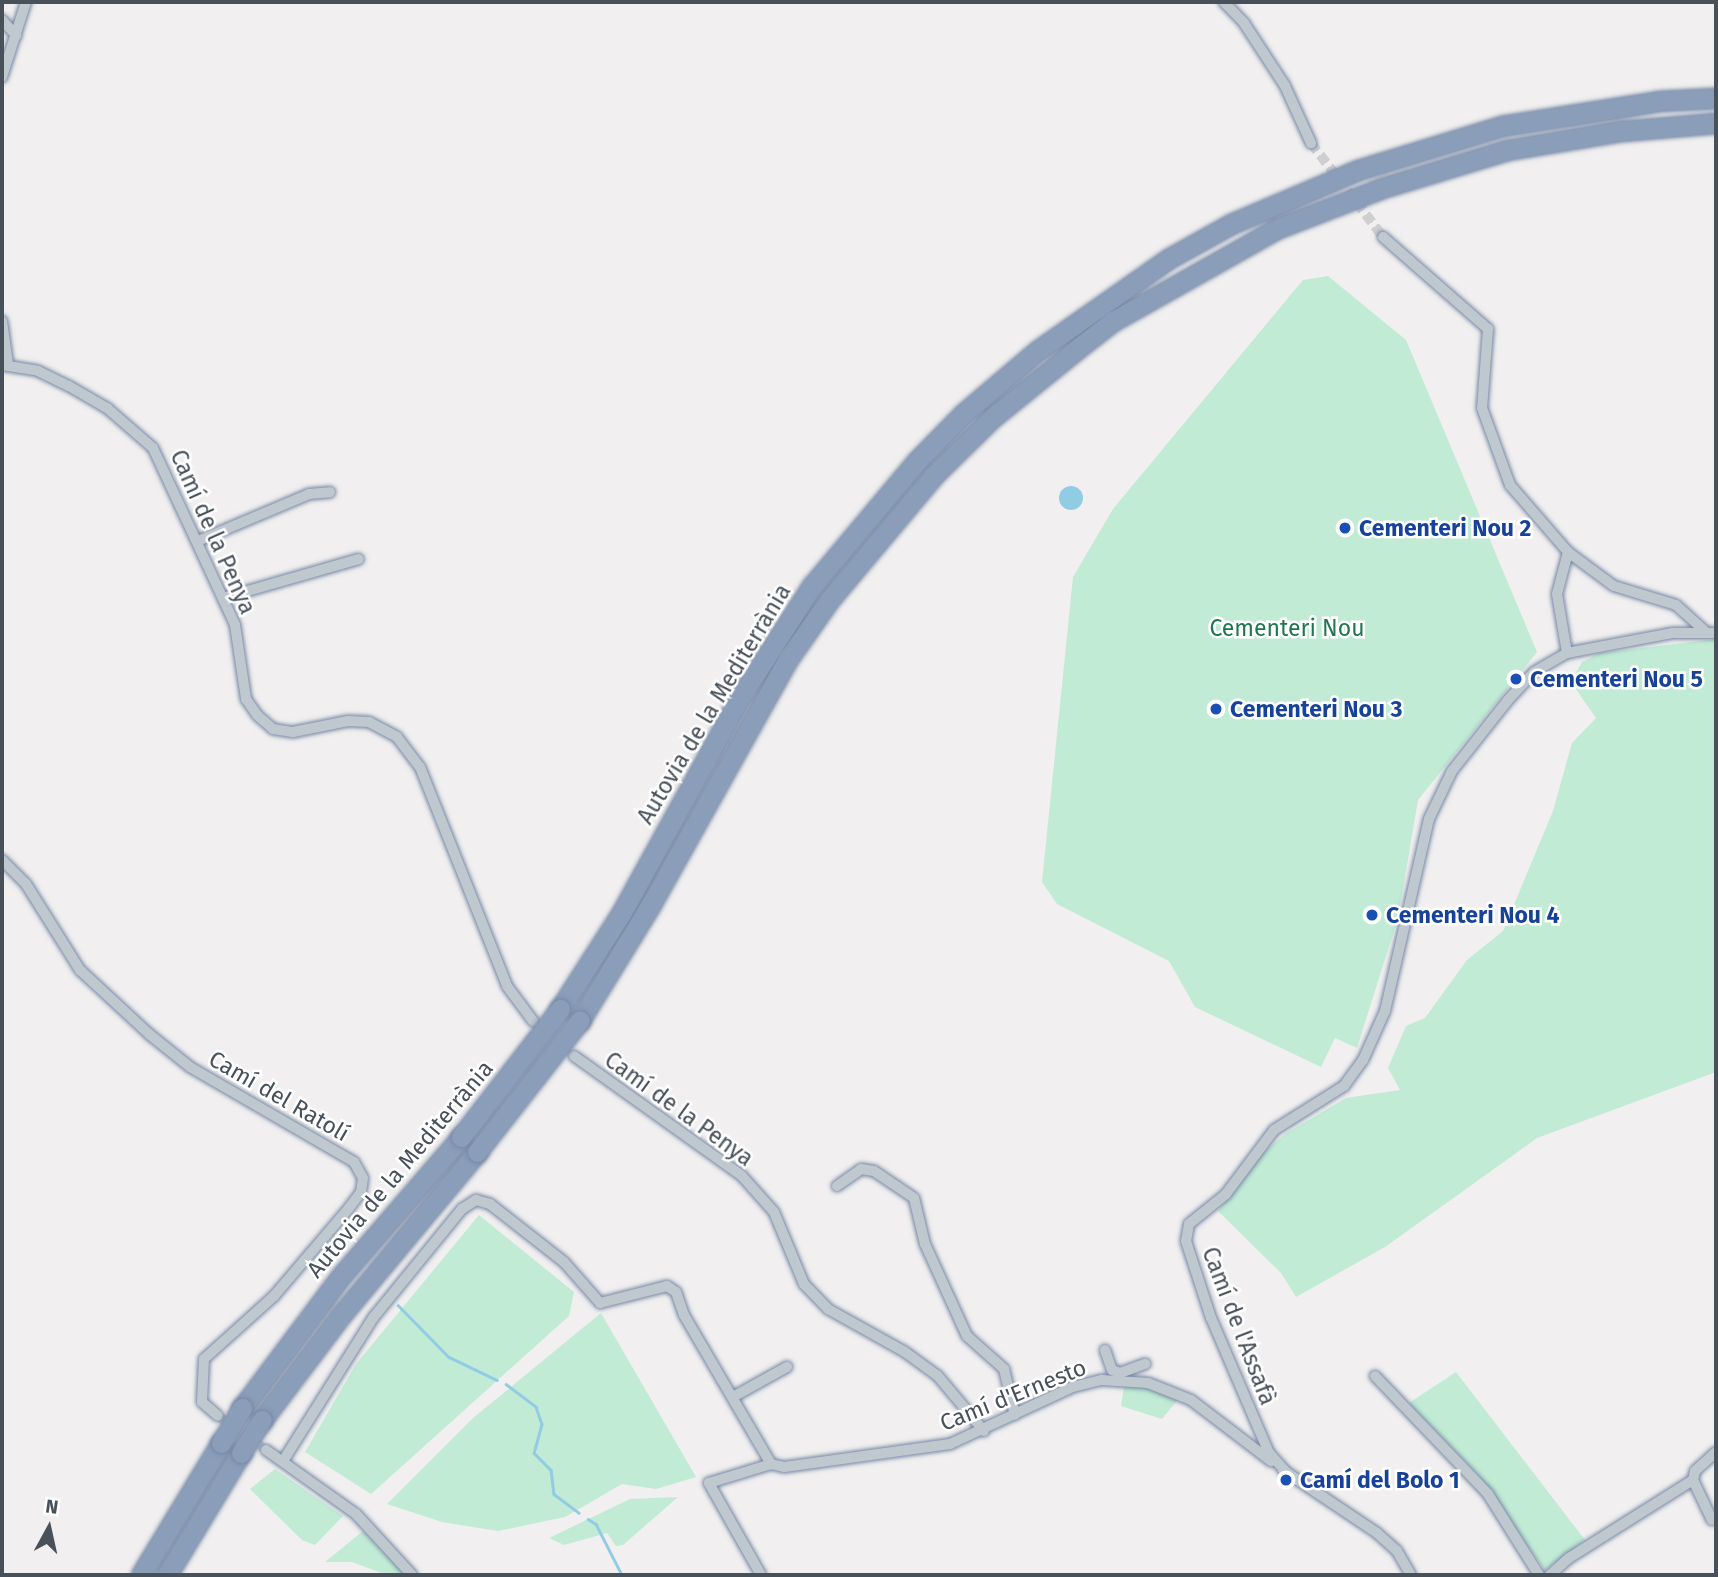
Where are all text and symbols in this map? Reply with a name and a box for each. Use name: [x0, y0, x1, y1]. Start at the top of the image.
street label: Camí de la Penya: [164, 446, 262, 618]
place label: Cementeri Nou 2: [1359, 514, 1531, 542]
marker: Cementeri Nou 2: [1337, 520, 1353, 536]
street label: Autovia de la Mediterrània: [631, 579, 797, 829]
park label: Cementeri Nou: [1209, 614, 1365, 642]
place label: Cementeri Nou 5: [1530, 665, 1703, 693]
marker: Cementeri Nou 5: [1508, 671, 1524, 687]
place label: Cementeri Nou 3: [1230, 695, 1402, 723]
marker: Cementeri Nou 3: [1208, 701, 1224, 717]
place label: Cementeri Nou 4: [1386, 901, 1559, 929]
marker: Cementeri Nou 4: [1364, 907, 1380, 923]
street label: Camí del Ratolí: [204, 1045, 354, 1147]
street label: Camí de la Penya: [599, 1046, 759, 1172]
street label: Autovia de la Mediterrània: [301, 1055, 499, 1283]
street label: Camí de l'Assafà: [1196, 1243, 1282, 1409]
street label: Camí d'Ernesto: [936, 1353, 1090, 1437]
place label: Camí del Bolo 1: [1300, 1466, 1460, 1494]
marker: Camí del Bolo 1: [1278, 1472, 1294, 1488]
north arrow: [14, 1493, 84, 1563]
text: N: [44, 1494, 60, 1519]

